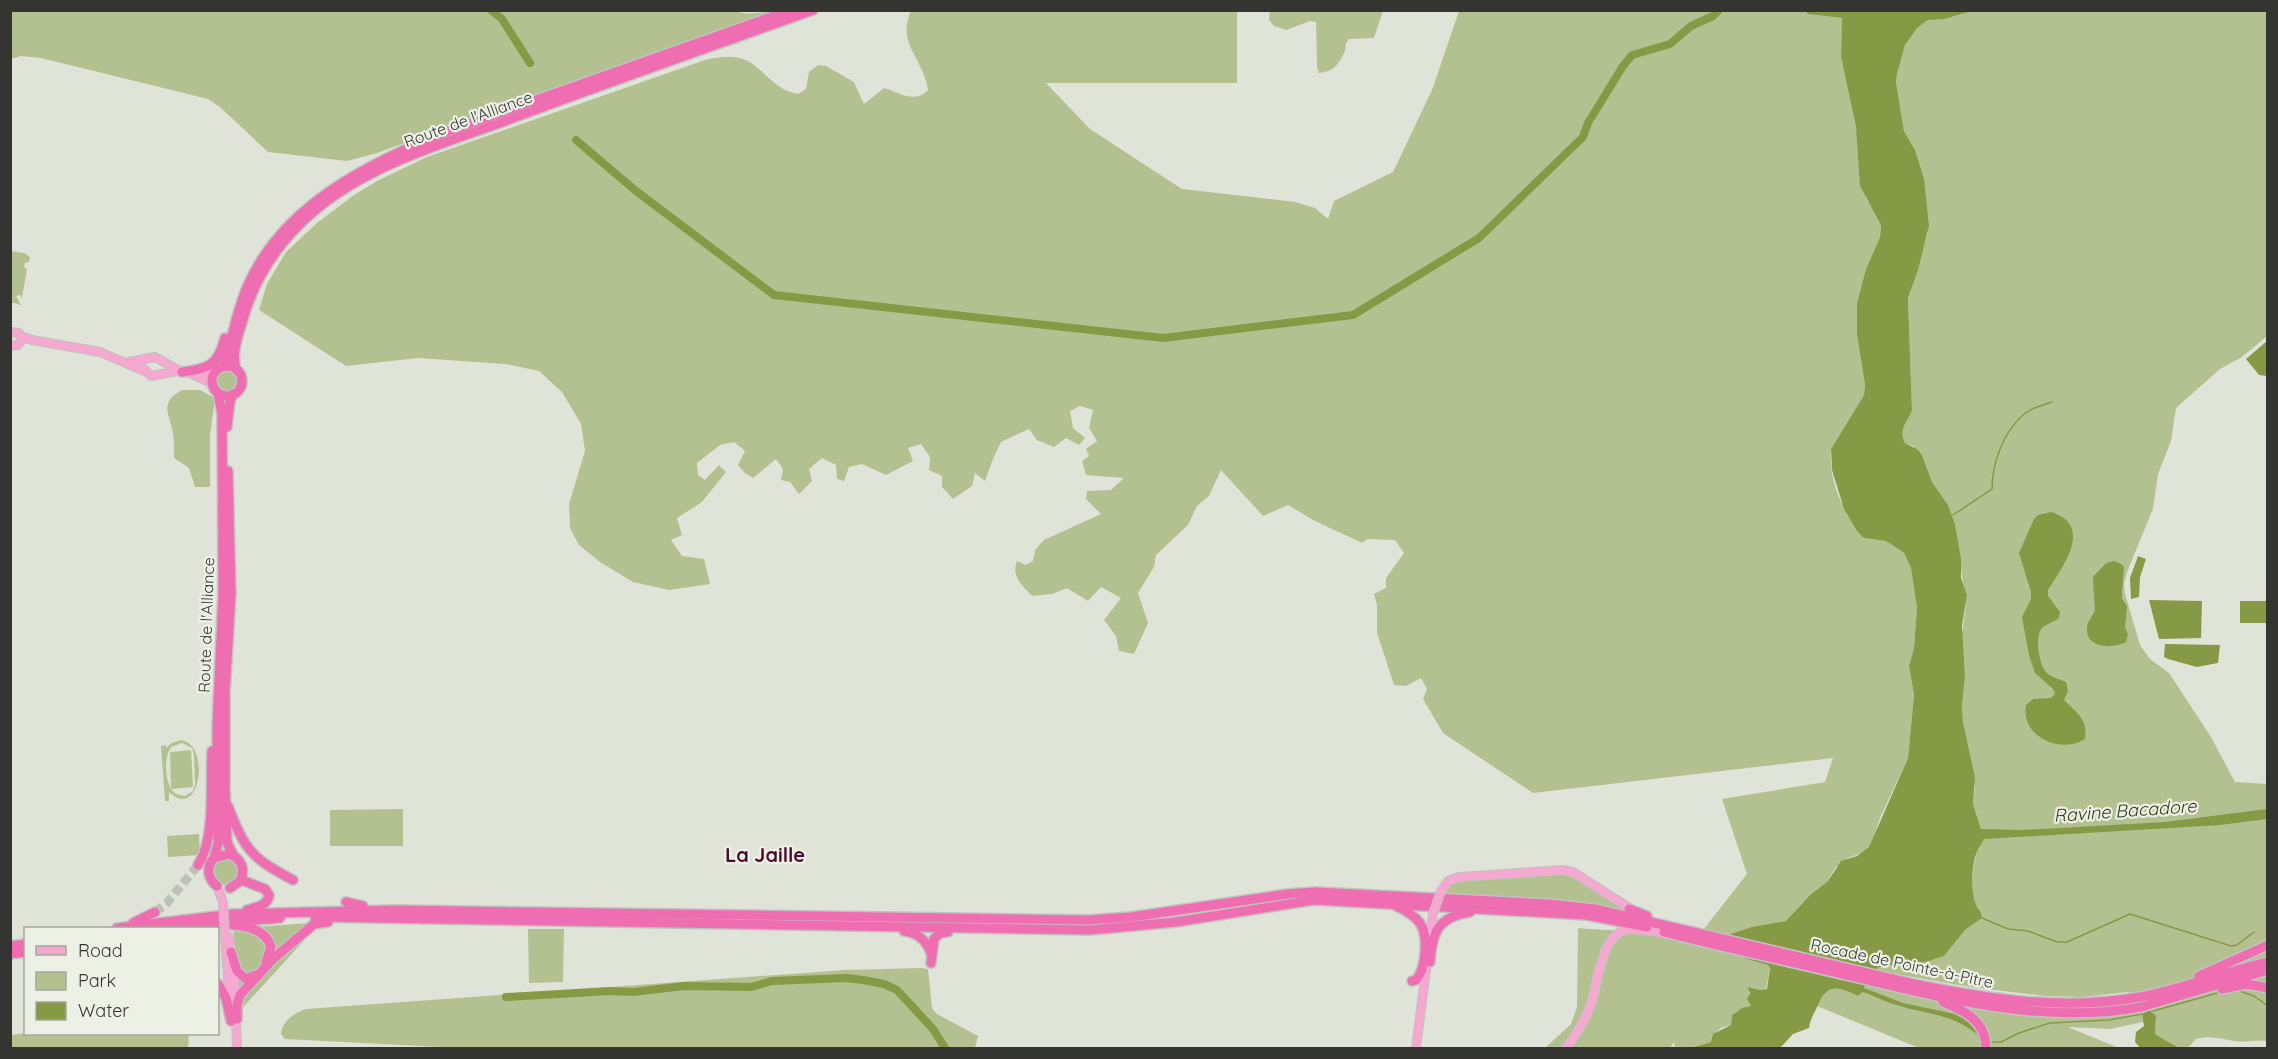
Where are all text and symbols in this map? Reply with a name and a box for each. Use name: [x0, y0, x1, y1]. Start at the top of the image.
street label: Route de l'Alliance: [401, 86, 535, 152]
street label: Route de l'Alliance: [194, 557, 218, 693]
water label: Ravine Bacadore: [2053, 794, 2198, 827]
district label: La Jaille: [725, 842, 805, 867]
legend: [24, 927, 219, 1035]
street label: Rocade de Pointe-à-Pitre: [1809, 934, 1995, 992]
text: Road: [78, 939, 123, 962]
text: Park: [78, 969, 116, 992]
text: Water: [78, 999, 129, 1022]

